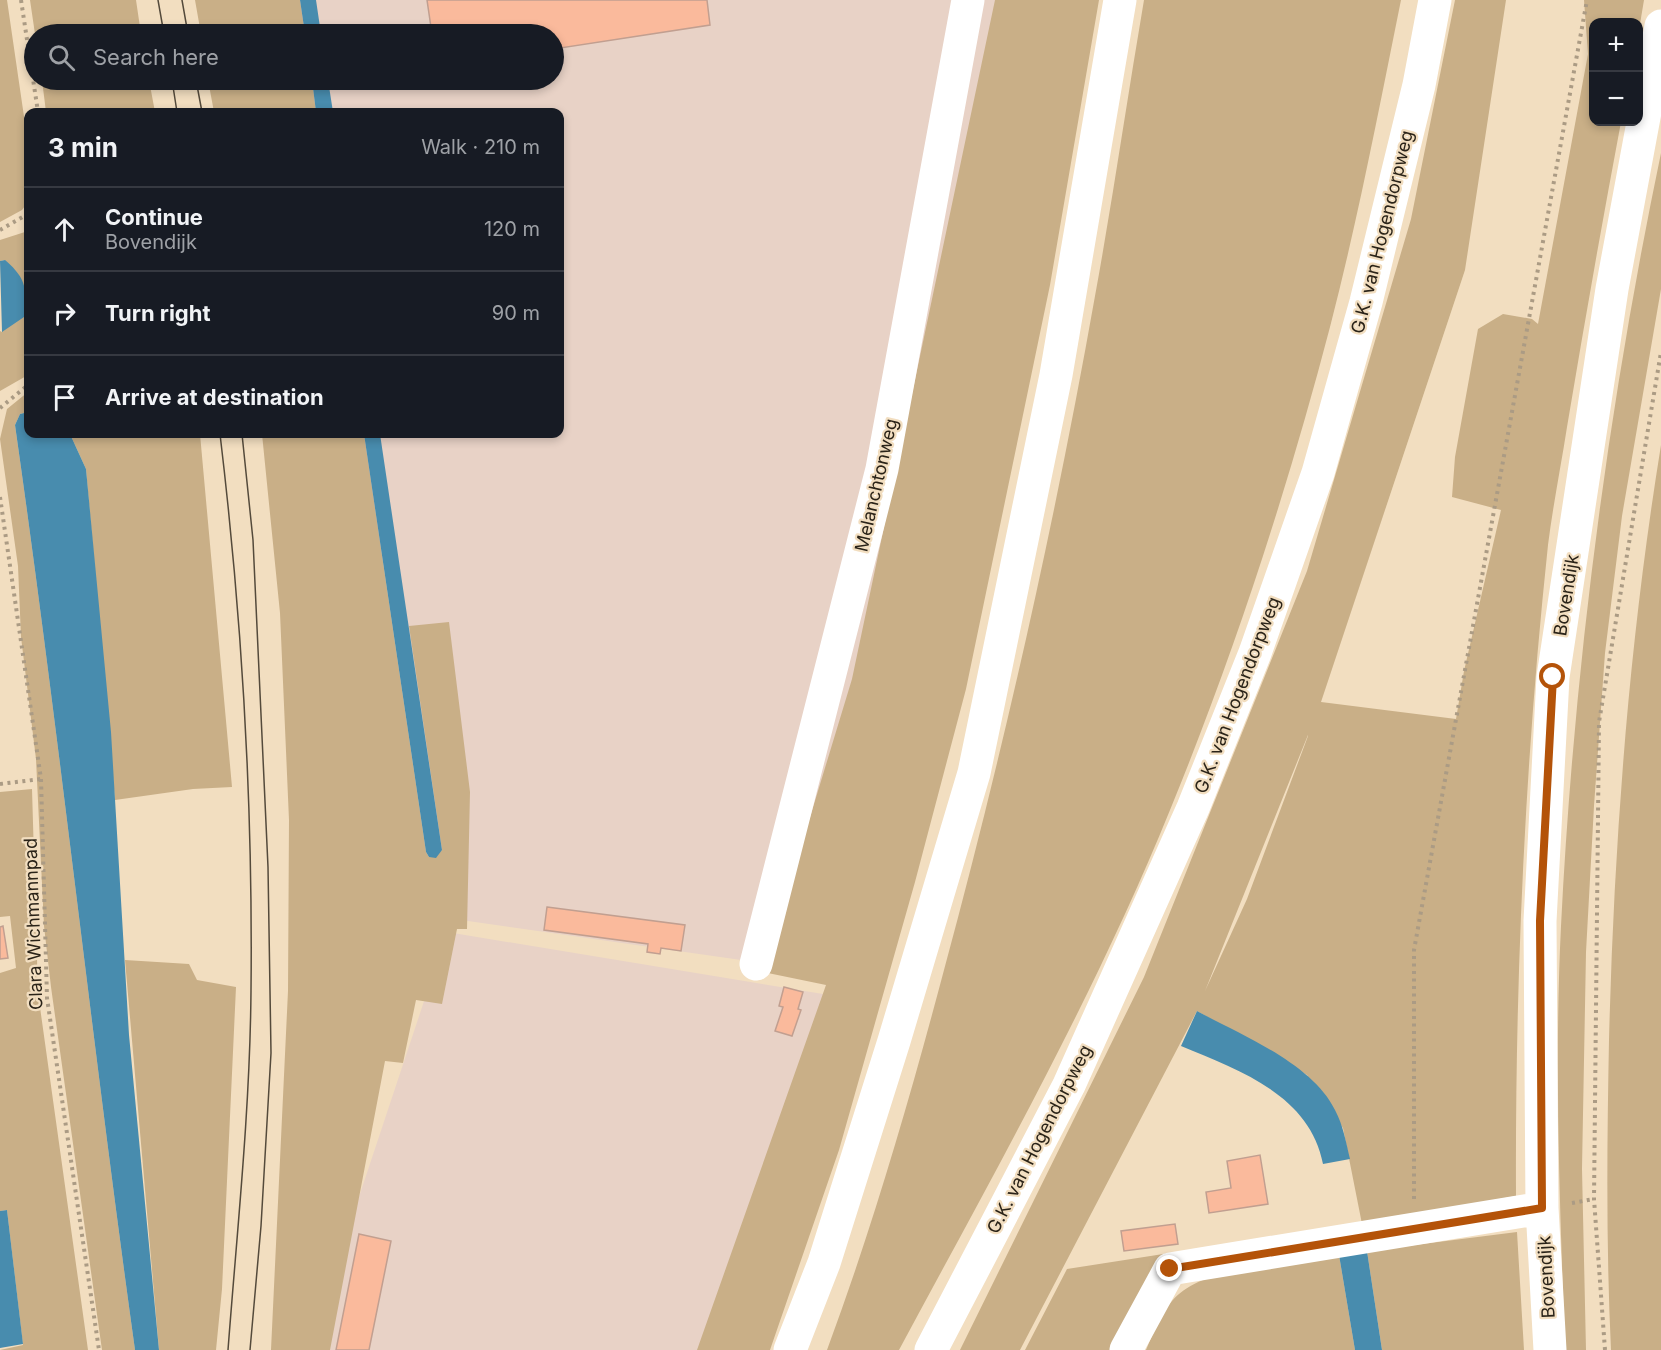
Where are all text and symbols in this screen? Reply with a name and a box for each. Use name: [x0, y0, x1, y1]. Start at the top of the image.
map controls: [1589, 18, 1643, 126]
button: +: [1589, 18, 1643, 72]
search box: [24, 24, 564, 90]
icon: search: [45, 41, 78, 74]
text: Search here: [93, 44, 219, 70]
button: −: [1589, 72, 1643, 126]
street label: G.K. van Hogendorpweg: [1347, 128, 1417, 336]
text: 3 min: [48, 132, 118, 163]
text: Walk · 210 m: [421, 135, 540, 159]
text: Continue: [105, 204, 203, 230]
icon: ahead: [48, 213, 81, 246]
text: 120 m: [484, 217, 540, 241]
text: Bovendijk: [105, 230, 197, 254]
icon: right: [48, 297, 81, 330]
text: Turn right: [105, 300, 211, 326]
text: 90 m: [492, 301, 540, 325]
icon: arrive: [48, 381, 81, 414]
text: Arrive at destination: [105, 384, 324, 410]
street label: Melanchtonweg: [850, 416, 902, 554]
street label: Bovendijk: [1549, 552, 1583, 638]
street label: G.K. van Hogendorpweg: [1190, 594, 1284, 796]
route start: [1539, 663, 1565, 689]
street label: Clara Wichmannpad: [20, 838, 46, 1010]
street label: G.K. van Hogendorpweg: [982, 1041, 1096, 1237]
street label: Bovendijk: [1533, 1235, 1559, 1319]
route end: [1156, 1255, 1182, 1281]

